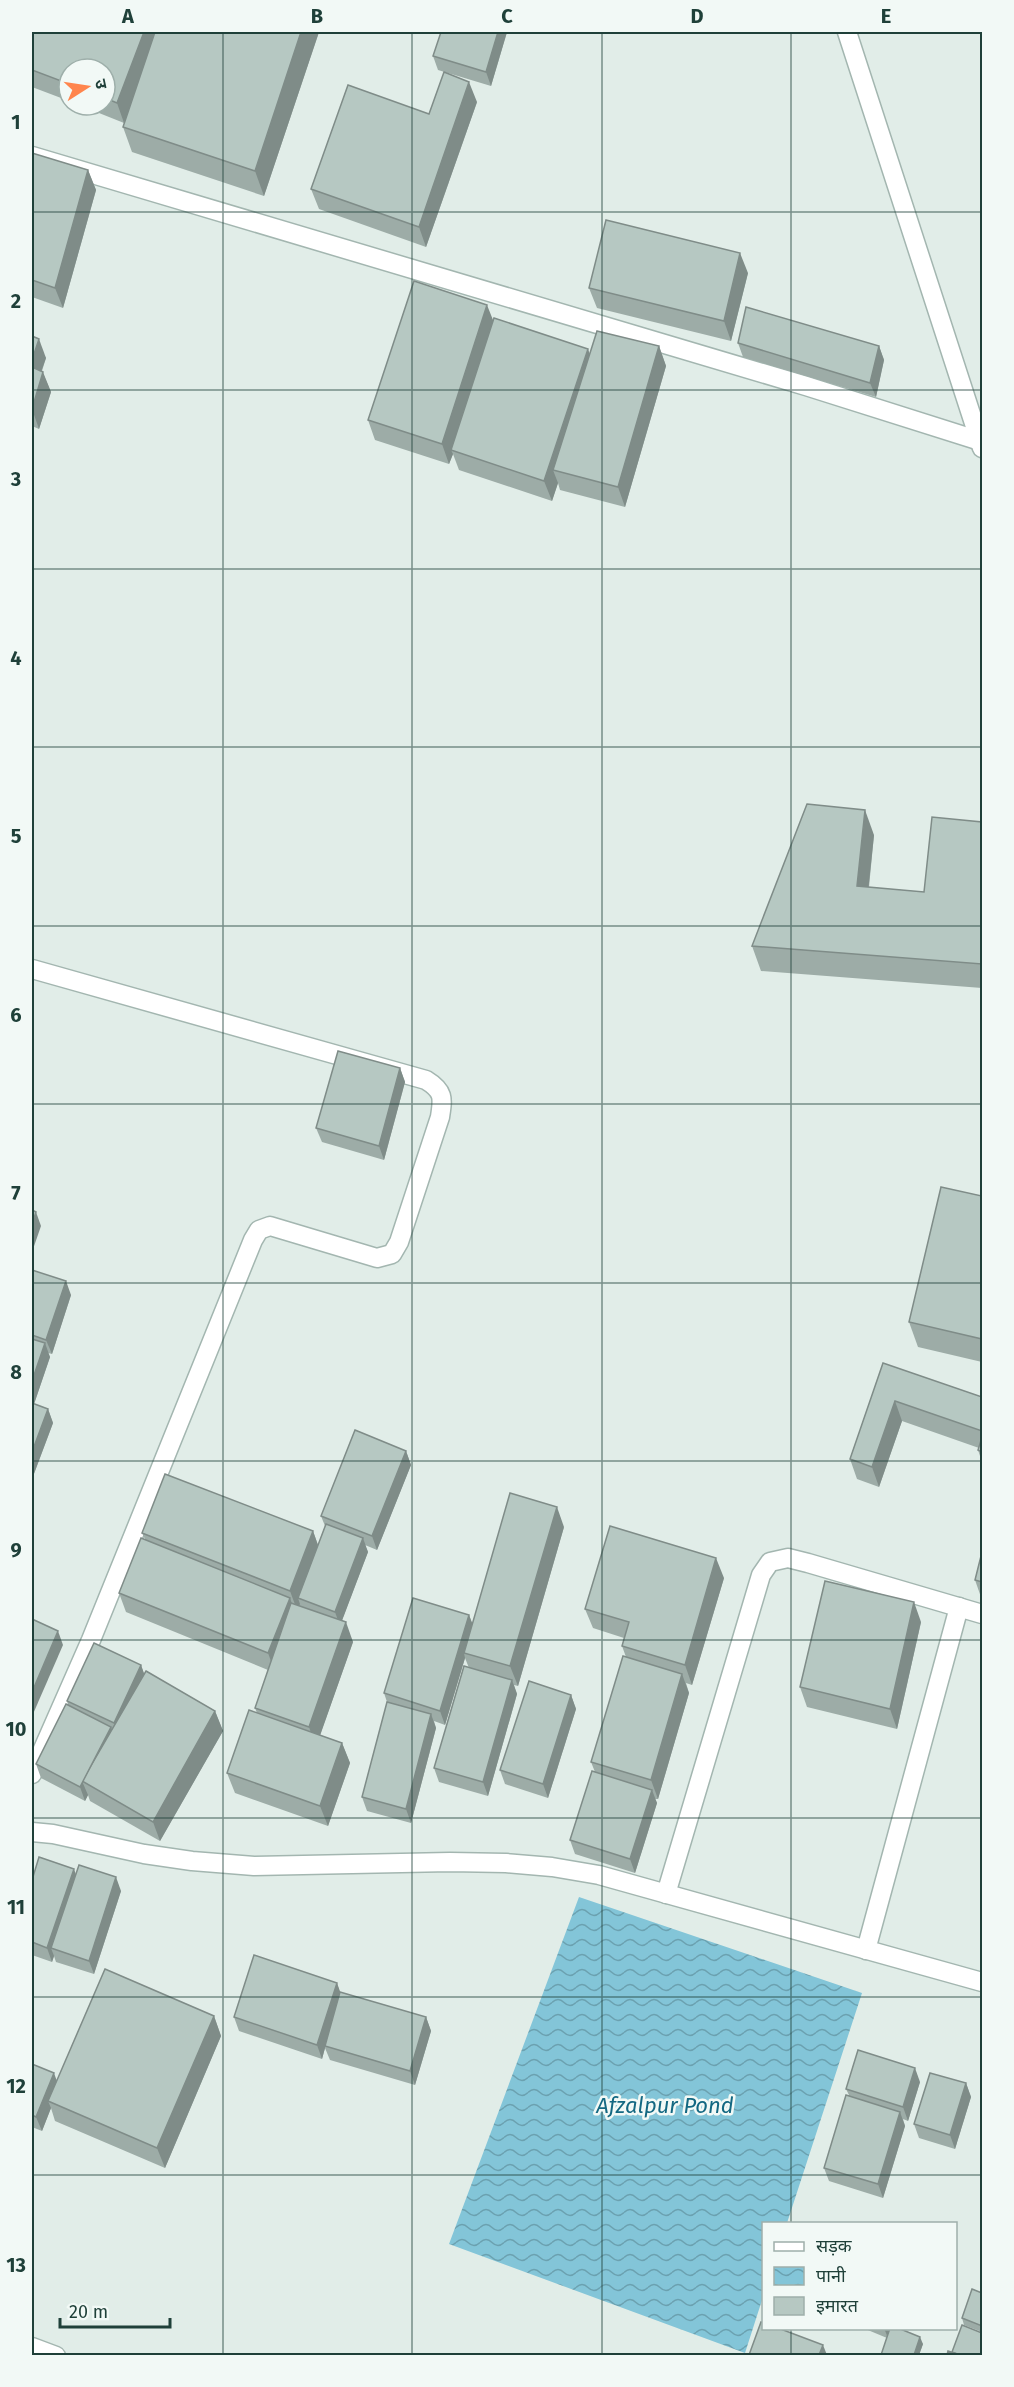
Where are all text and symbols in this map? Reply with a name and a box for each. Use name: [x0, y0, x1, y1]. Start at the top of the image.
text: A: [121, 4, 135, 28]
text: B: [311, 4, 323, 28]
text: C: [501, 4, 513, 28]
text: D: [690, 4, 704, 28]
text: E: [881, 4, 891, 28]
north arrow: [57, 57, 117, 117]
text: उ: [91, 77, 112, 91]
text: 1: [11, 110, 21, 134]
text: 2: [11, 289, 21, 313]
text: 3: [10, 467, 21, 491]
text: 4: [10, 646, 22, 670]
text: 5: [11, 824, 22, 848]
text: 6: [10, 1003, 22, 1027]
text: 7: [11, 1181, 21, 1205]
text: 8: [10, 1360, 22, 1384]
text: 9: [10, 1538, 22, 1562]
text: 10: [6, 1717, 26, 1741]
text: 11: [7, 1895, 25, 1919]
text: 12: [6, 2074, 26, 2098]
water label: Afzalpur Pond: [595, 2092, 734, 2119]
legend: [762, 2222, 957, 2330]
text: सड़क: [816, 2235, 853, 2257]
text: 13: [6, 2253, 26, 2277]
text: पानी: [816, 2265, 846, 2287]
scale bar: [60, 2291, 170, 2329]
text: इमारत: [816, 2295, 859, 2317]
text: 20 m: [69, 2301, 108, 2323]

